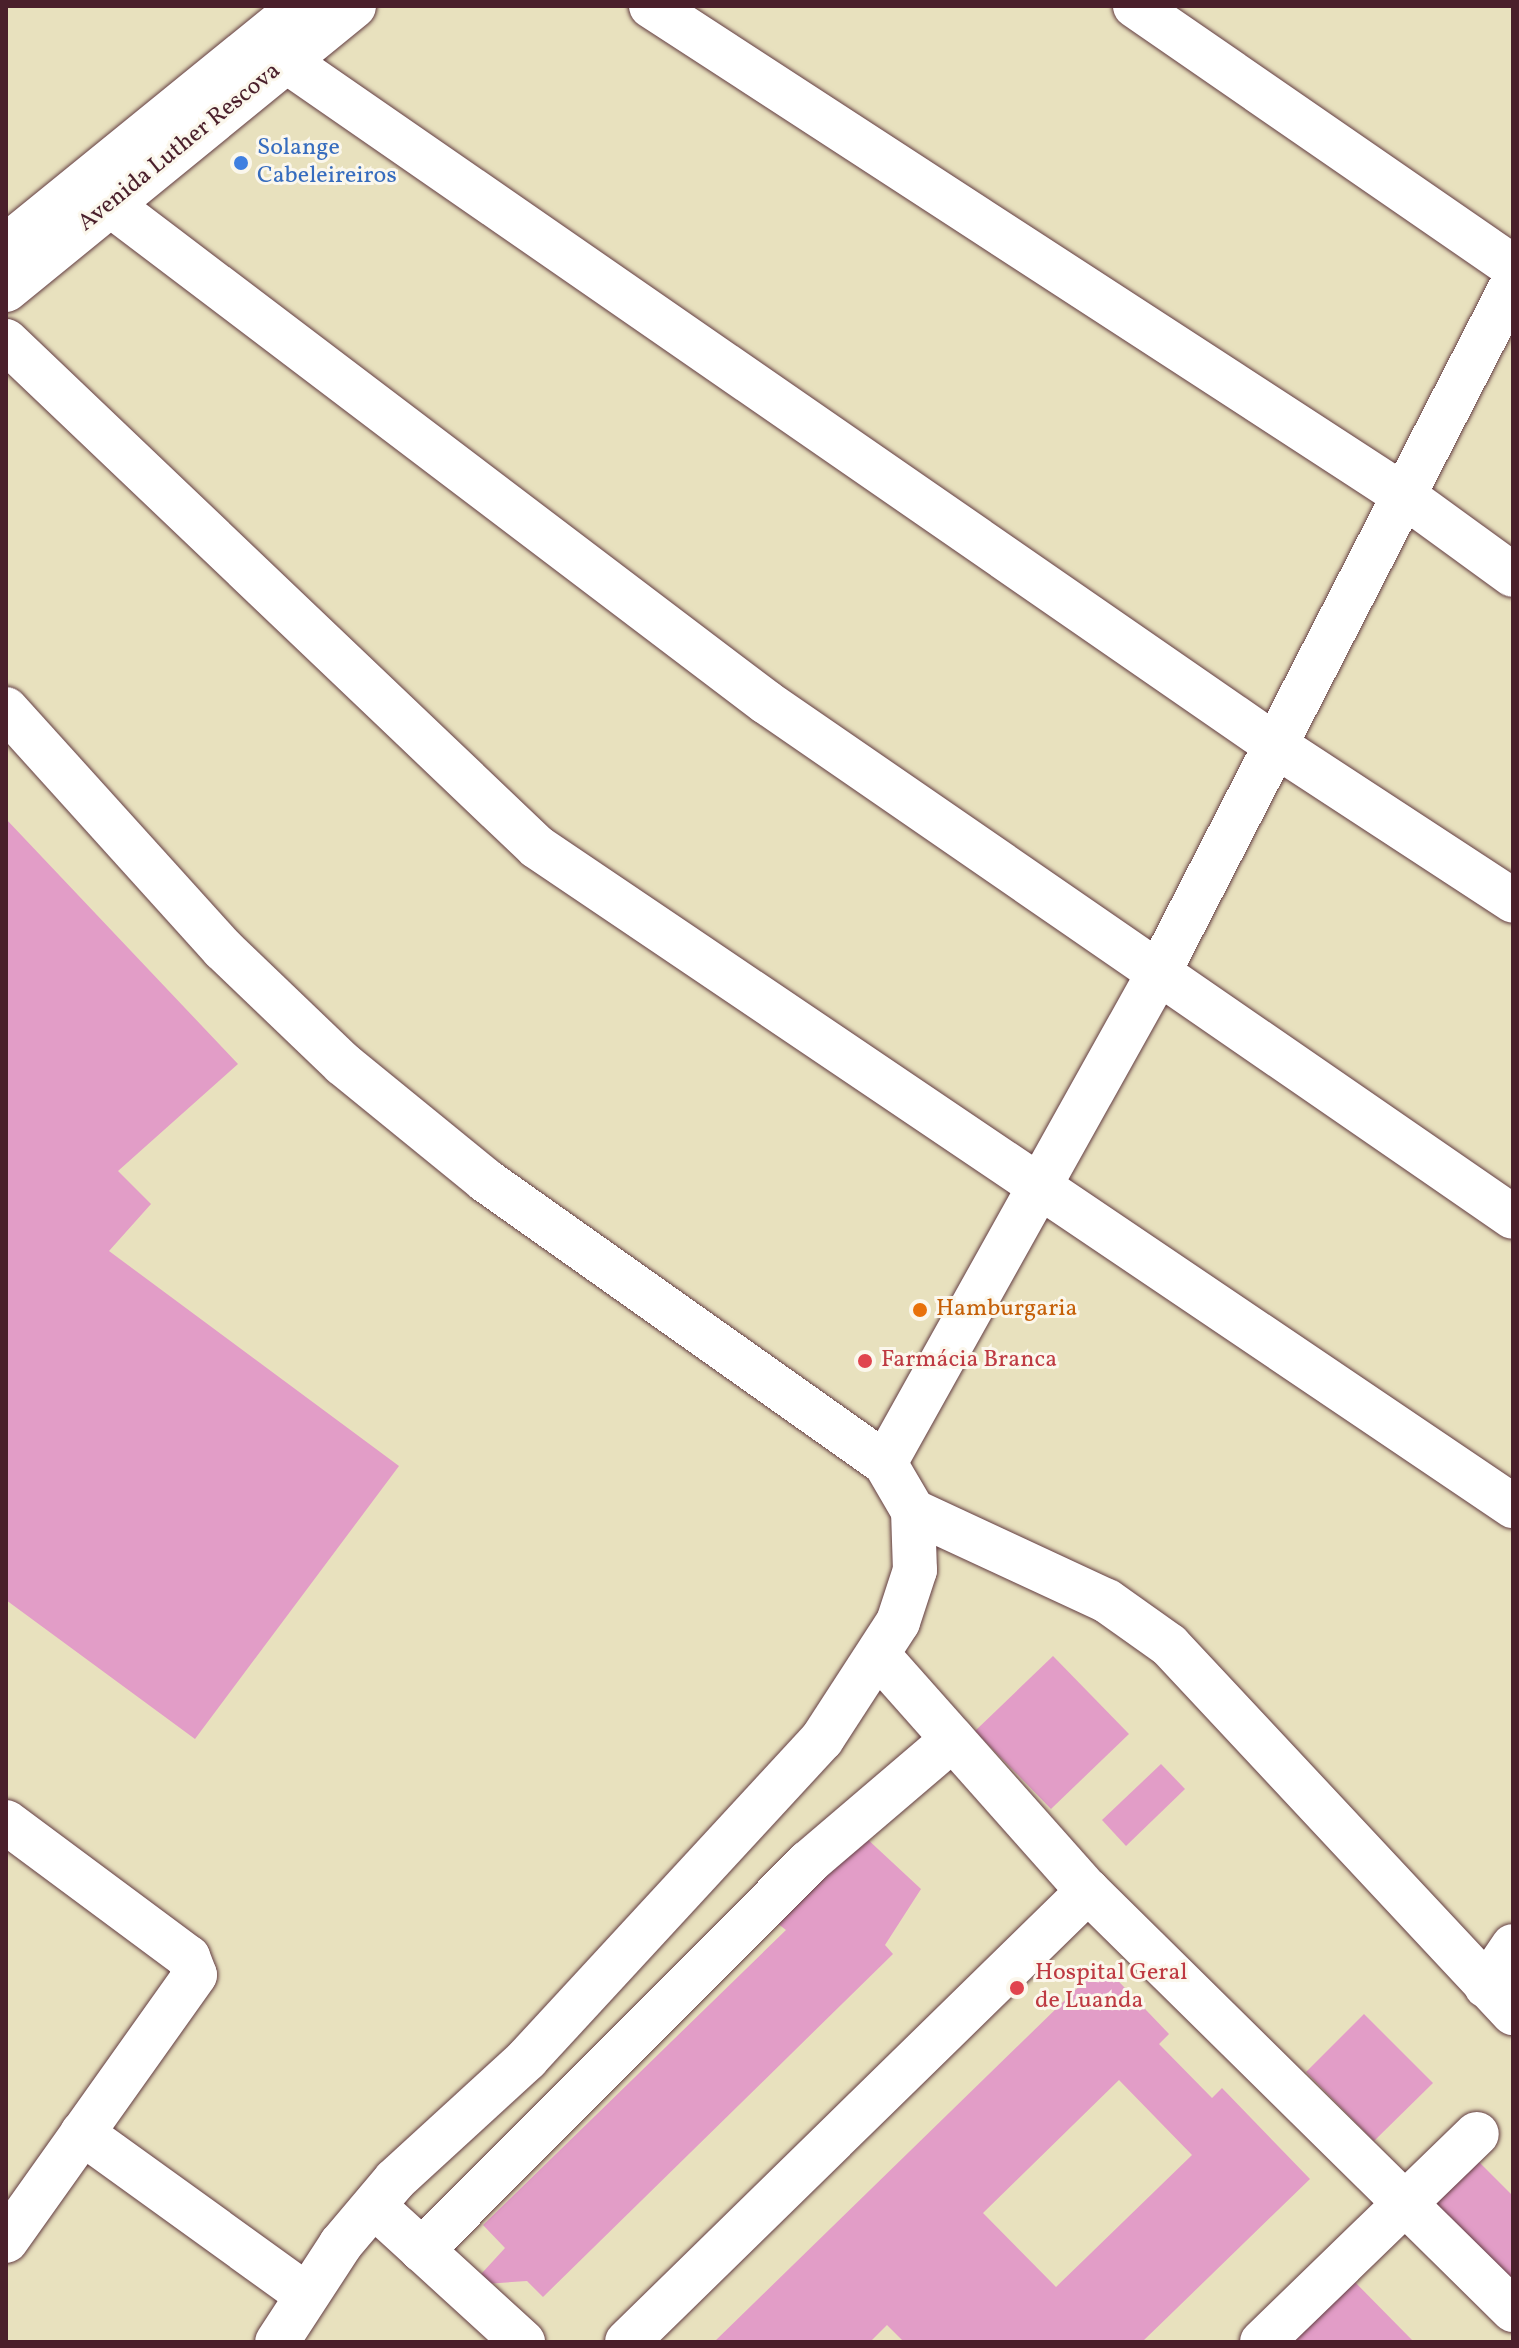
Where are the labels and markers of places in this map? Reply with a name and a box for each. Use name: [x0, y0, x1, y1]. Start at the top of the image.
place label: Solange Cabeleireiros: [257, 135, 397, 191]
marker: Solange Cabeleireiros: [232, 154, 250, 172]
place label: Hamburgaria: [936, 1296, 1077, 1324]
marker: Hamburgaria: [911, 1301, 929, 1319]
place label: Farmácia Branca: [881, 1347, 1057, 1375]
marker: Farmácia Branca: [856, 1352, 874, 1370]
place label: Hospital Geral de Luanda: [1035, 1960, 1188, 2016]
marker: Hospital Geral de Luanda: [1006, 1977, 1028, 1999]

